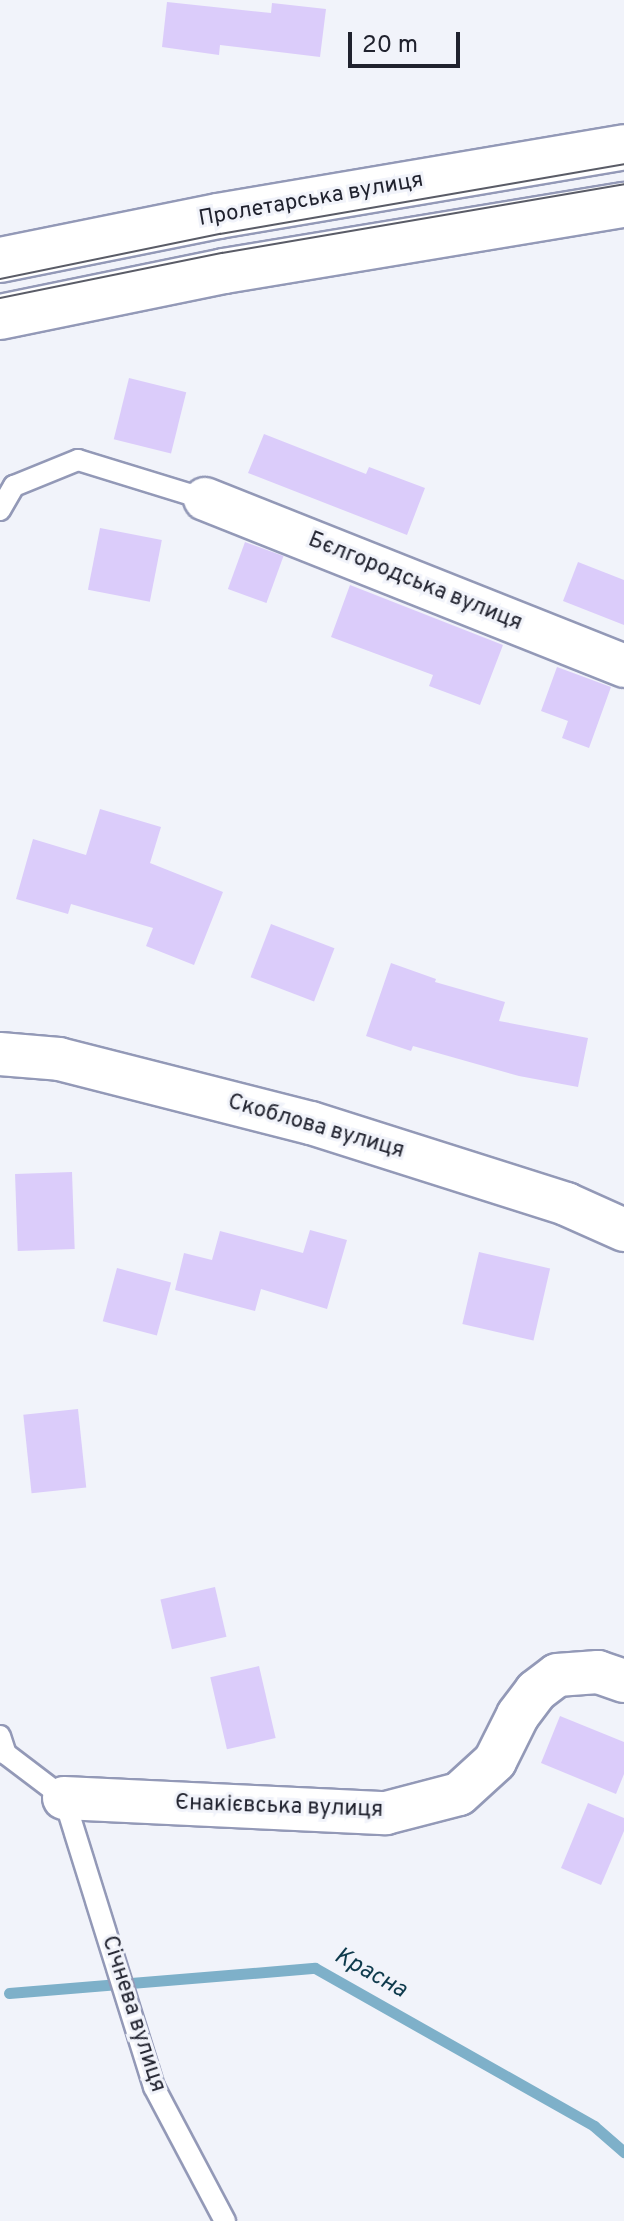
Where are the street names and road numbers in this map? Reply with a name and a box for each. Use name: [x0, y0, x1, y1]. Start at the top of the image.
street label: Пролетарська вулиця: [197, 167, 425, 233]
street label: Бєлгородська вулиця: [304, 527, 526, 637]
street label: Скоблова вулиця: [225, 1089, 407, 1165]
street label: Єнакієвська вулиця: [174, 1790, 384, 1824]
street label: Січнева вулиця: [95, 1933, 171, 2095]

